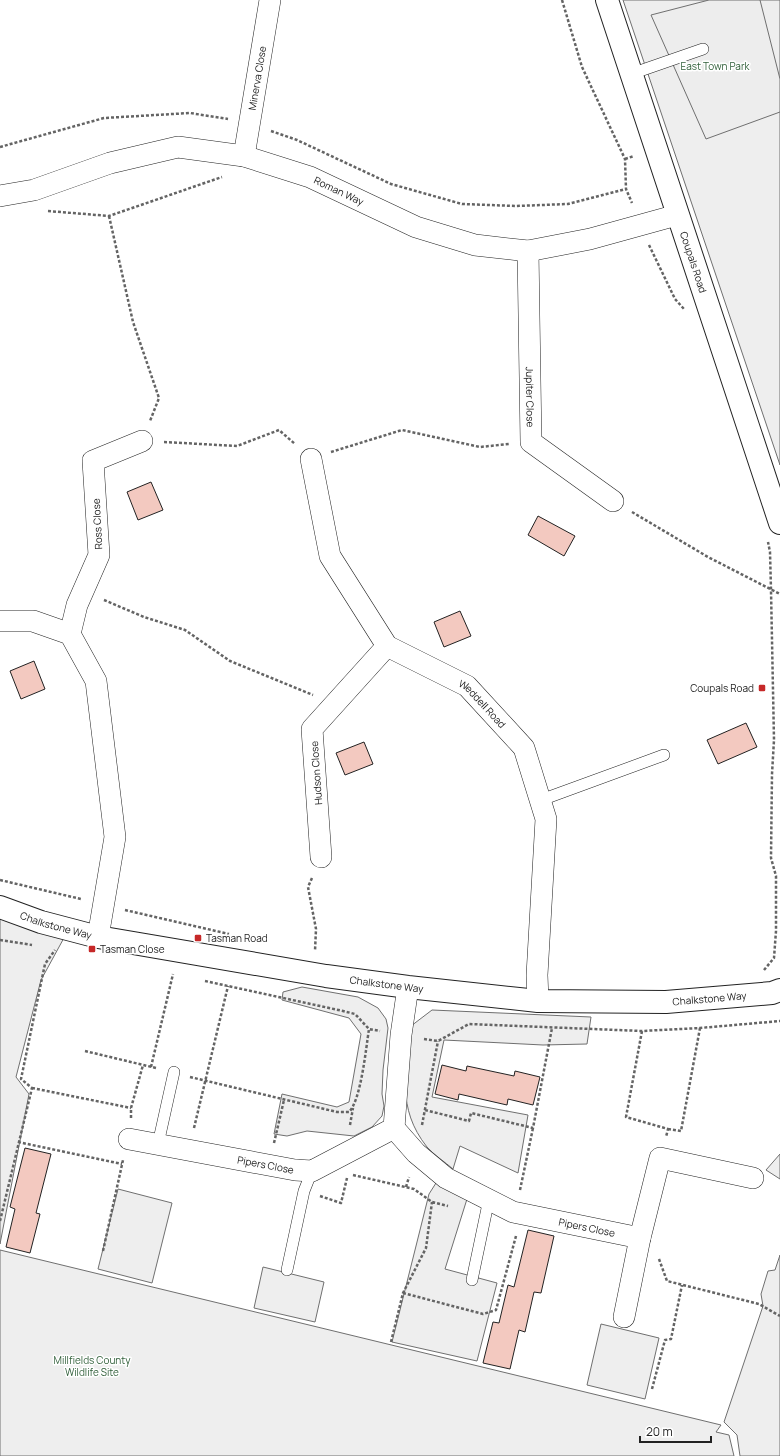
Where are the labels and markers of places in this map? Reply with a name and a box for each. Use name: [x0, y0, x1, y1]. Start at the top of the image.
place label: Coupals Road: [690, 681, 754, 695]
marker: Coupals Road: [757, 683, 767, 693]
place label: Tasman Road: [206, 931, 268, 945]
marker: Tasman Road: [193, 933, 203, 943]
place label: Tasman Close: [100, 942, 165, 956]
marker: Tasman Close: [87, 944, 97, 954]

